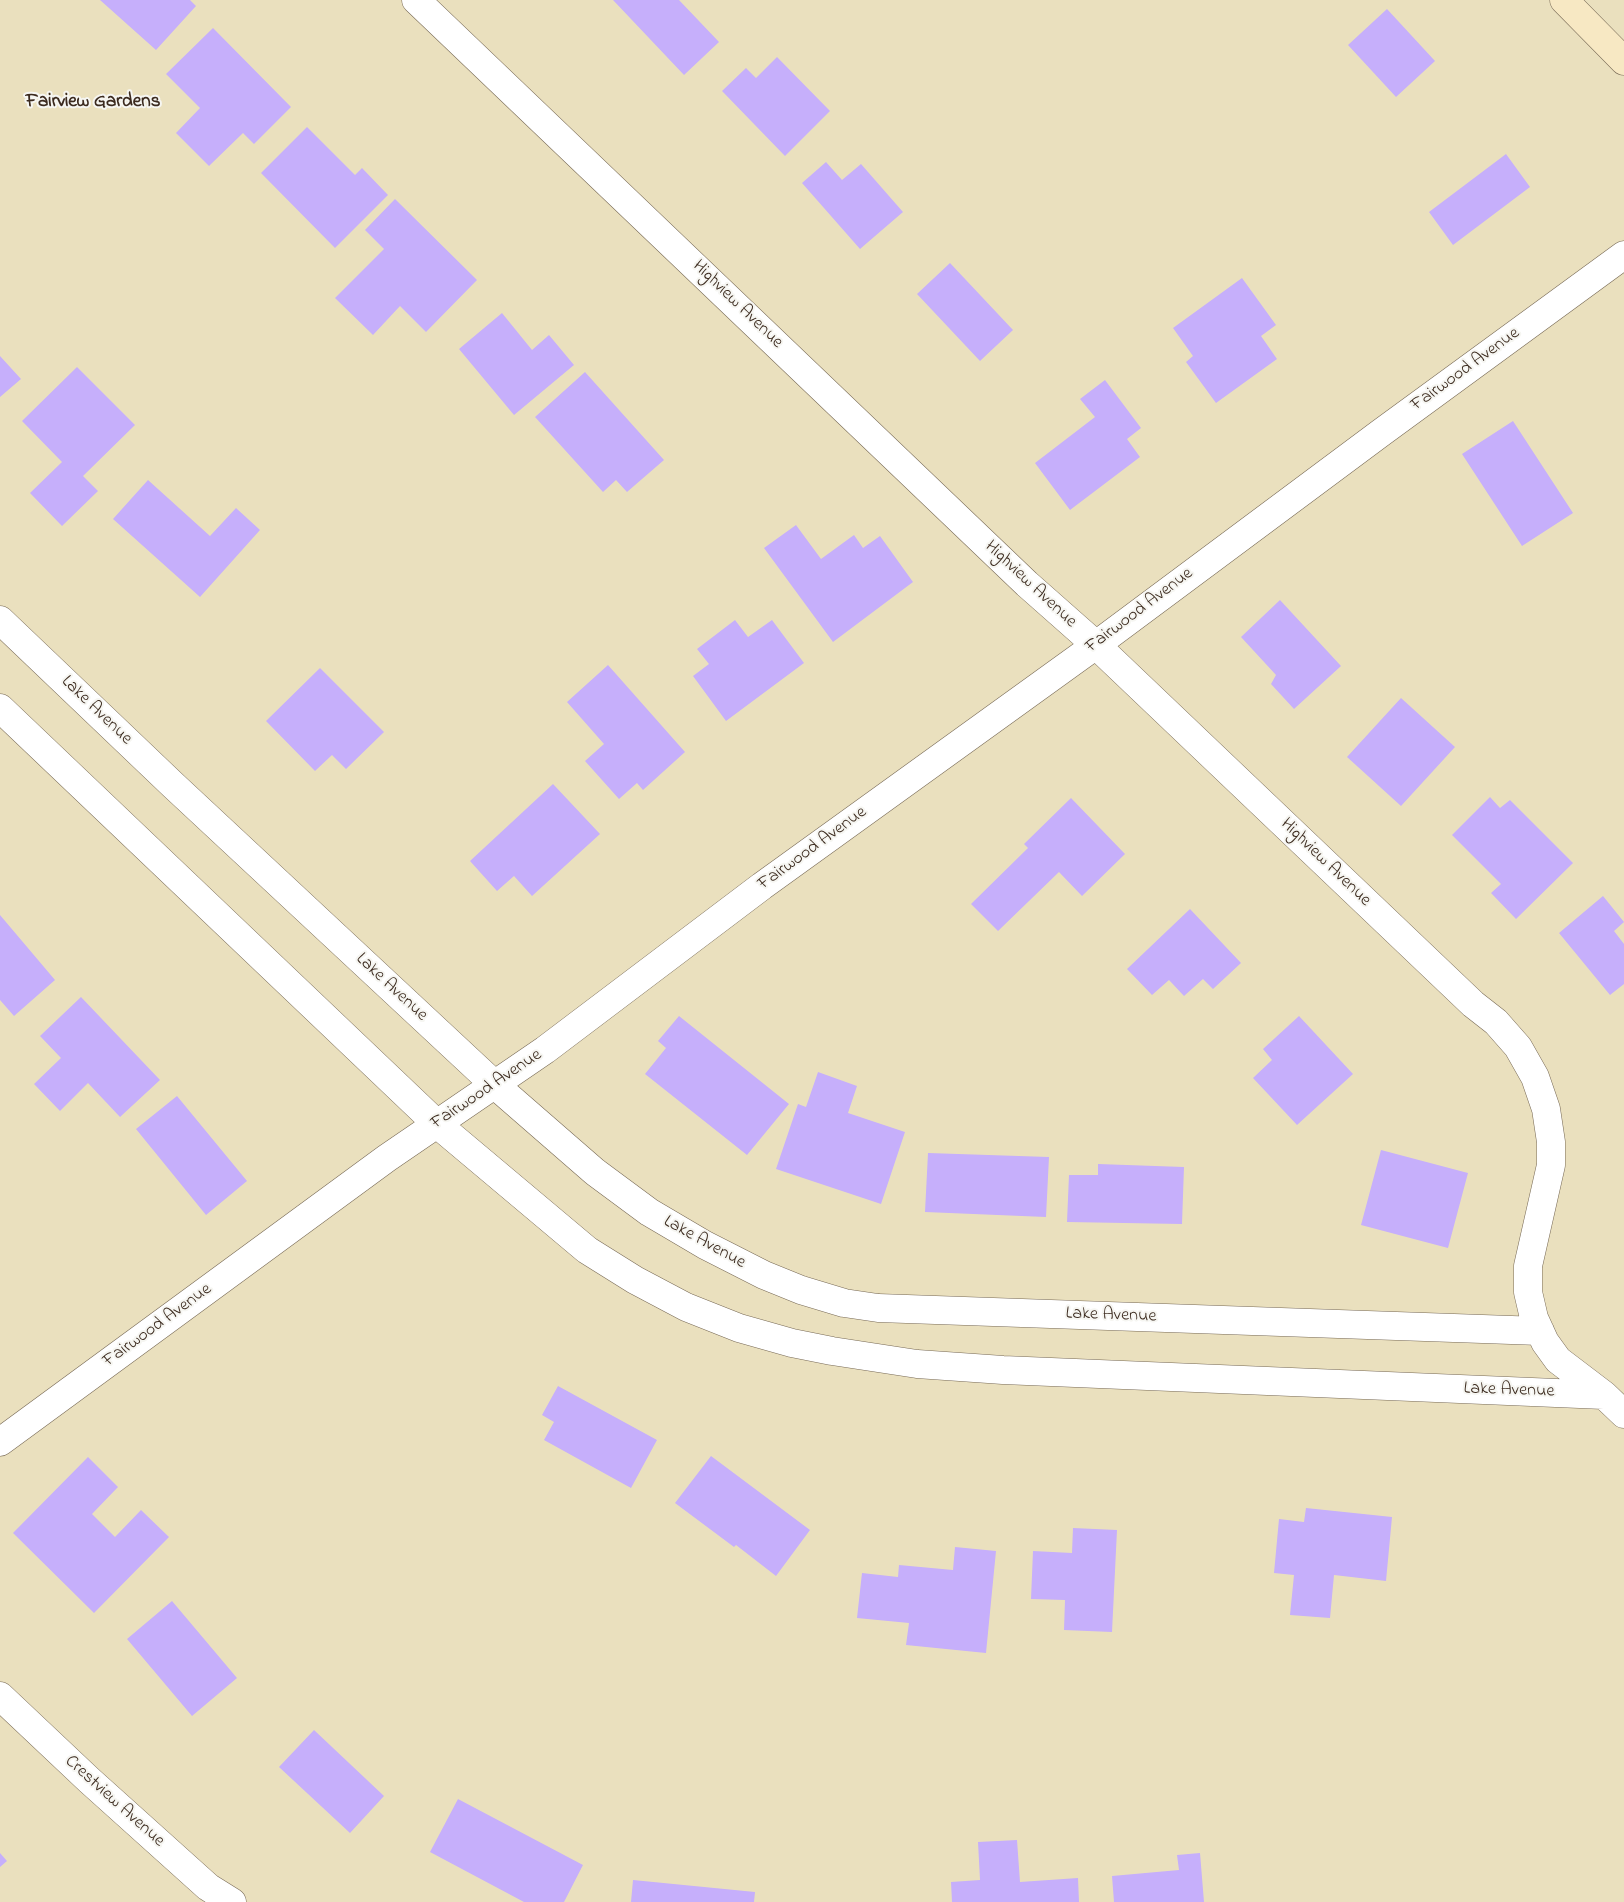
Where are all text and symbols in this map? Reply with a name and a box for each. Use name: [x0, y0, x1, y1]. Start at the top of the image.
district label: Fairview Gardens: [26, 92, 160, 114]
street label: Highview Avenue: [687, 256, 787, 354]
street label: Fairwood Avenue: [1407, 323, 1525, 417]
street label: Highview Avenue: [979, 537, 1081, 633]
street label: Fairwood Avenue: [1082, 564, 1198, 658]
street label: Lake Avenue: [56, 672, 136, 750]
street label: Fairwood Avenue: [754, 802, 872, 896]
street label: Highview Avenue: [1275, 814, 1375, 912]
street label: Lake Avenue: [350, 949, 432, 1027]
street label: Fairwood Avenue: [427, 1045, 547, 1135]
street label: Lake Avenue: [659, 1212, 749, 1274]
street label: Fairwood Avenue: [99, 1279, 217, 1373]
street label: Lake Avenue: [1065, 1304, 1157, 1328]
street label: Lake Avenue: [1463, 1379, 1555, 1403]
street label: Crestview Avenue: [60, 1751, 168, 1853]

